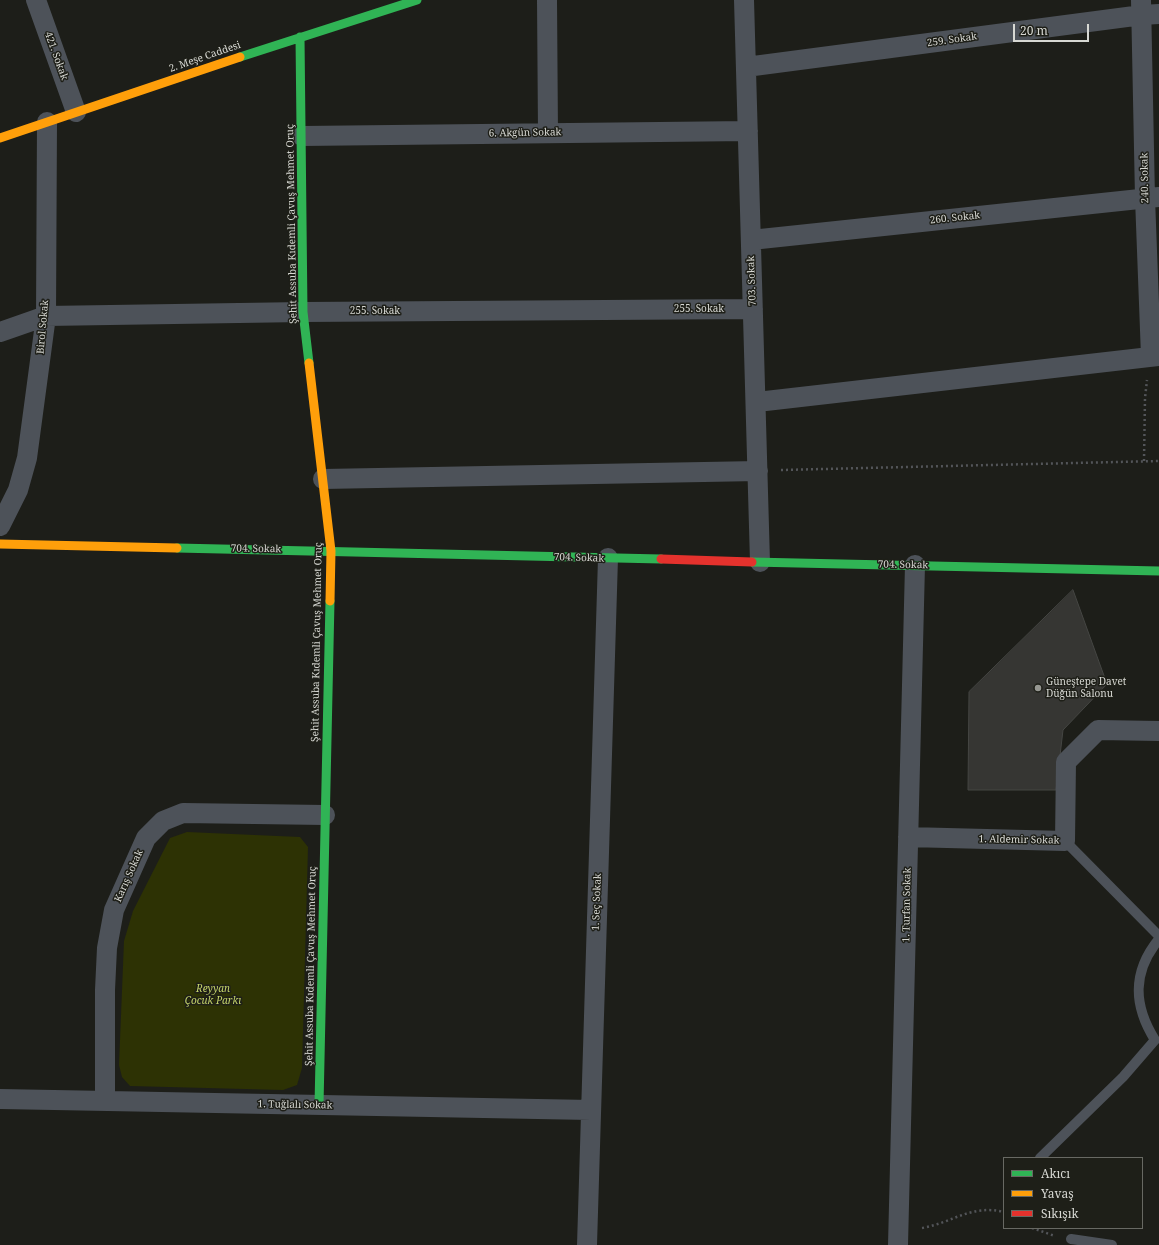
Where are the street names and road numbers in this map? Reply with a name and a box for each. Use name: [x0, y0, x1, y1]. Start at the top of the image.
street label: 421. Sokak: [42, 30, 70, 82]
street label: 259. Sokak: [926, 31, 978, 49]
street label: 2. Meşe Caddesi: [168, 39, 242, 75]
street label: Şehit Assuba Kıdemli Çavuş Mehmet Oruç: [284, 124, 300, 324]
street label: 6. Akgün Sokak: [489, 126, 561, 140]
street label: 240. Sokak: [1139, 153, 1151, 203]
street label: 260. Sokak: [929, 209, 981, 227]
street label: 703. Sokak: [745, 256, 759, 306]
street label: Birol Sokak: [35, 299, 51, 355]
street label: 255. Sokak: [674, 303, 724, 315]
street label: 255. Sokak: [350, 305, 400, 317]
street label: Şehit Assuba Kıdemli Çavuş Mehmet Oruç: [309, 542, 325, 742]
street label: 704. Sokak: [231, 543, 281, 555]
street label: 704. Sokak: [554, 551, 604, 565]
street label: 704. Sokak: [878, 559, 928, 571]
street label: 1. Aldemir Sokak: [978, 833, 1060, 847]
street label: Karış Sokak: [112, 848, 146, 904]
street label: Şehit Assuba Kıdemli Çavuş Mehmet Oruç: [303, 866, 319, 1066]
street label: 1. Turfan Sokak: [900, 868, 914, 942]
street label: 1. Seç Sokak: [590, 873, 604, 931]
street label: 1. Tuğlalı Sokak: [258, 1098, 332, 1112]

